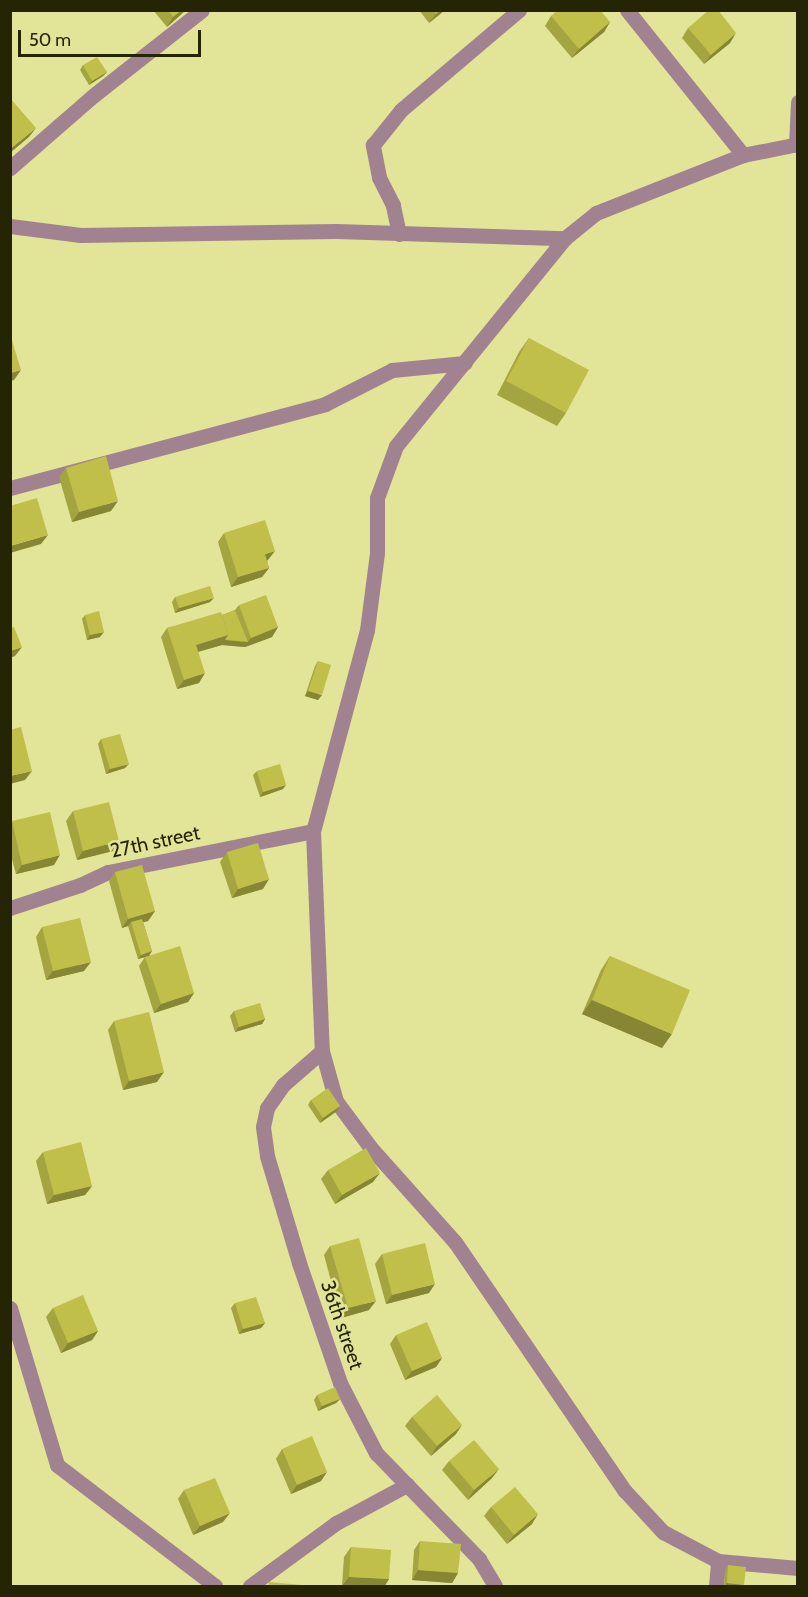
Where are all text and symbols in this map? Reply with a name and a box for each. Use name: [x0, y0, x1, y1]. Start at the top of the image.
scale bar: [21, 18, 204, 56]
text: 50 m: [29, 29, 71, 51]
street label: 27th street: [108, 821, 202, 863]
street label: 36th street: [316, 1277, 368, 1373]

